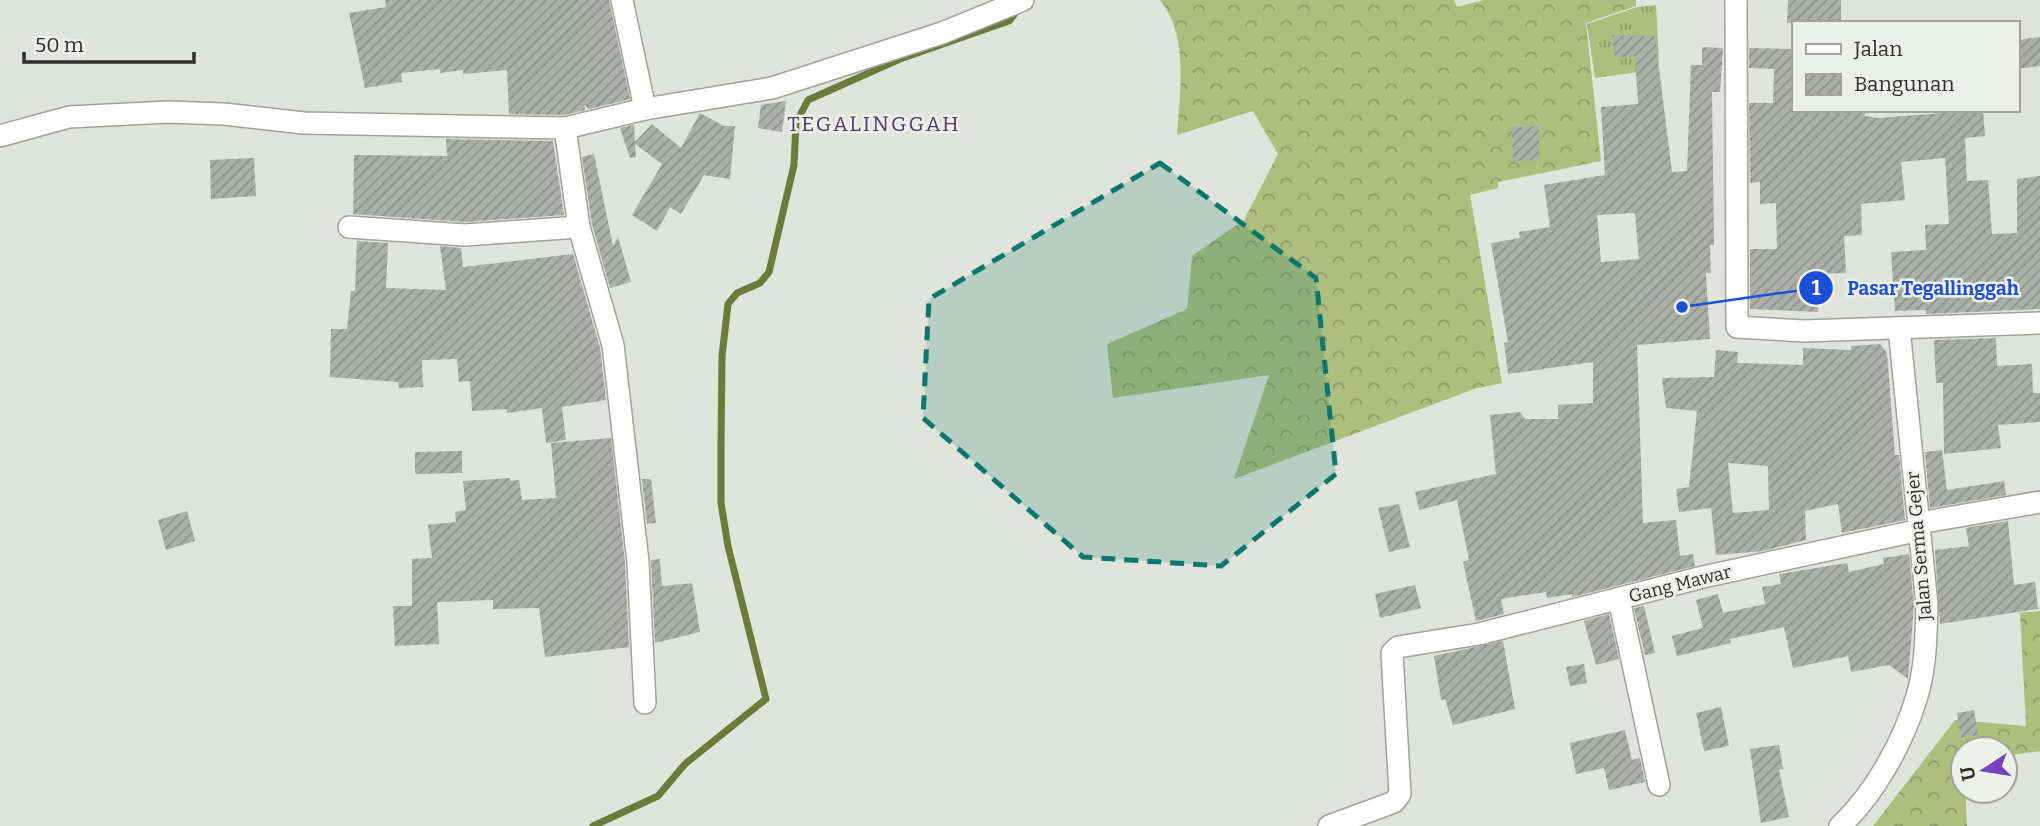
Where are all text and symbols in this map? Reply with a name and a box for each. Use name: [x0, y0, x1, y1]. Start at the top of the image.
scale bar: [24, 21, 194, 65]
legend: [1792, 21, 2019, 112]
text: 50 m: [35, 32, 84, 58]
text: Jalan: [1853, 36, 1903, 62]
text: Bangunan: [1854, 71, 1955, 97]
district label: TEGALINGGAH: [787, 111, 961, 137]
callout: Pasar Tegallinggah: [1798, 268, 2033, 308]
text: 1: [1811, 275, 1821, 301]
text: Pasar Tegallinggah: [1847, 277, 2019, 300]
street label: Jalan Serma Gejer: [1902, 471, 1937, 622]
street label: Gang Mawar: [1626, 561, 1734, 607]
north arrow: [1949, 735, 2019, 805]
text: U: [1955, 764, 1981, 783]

